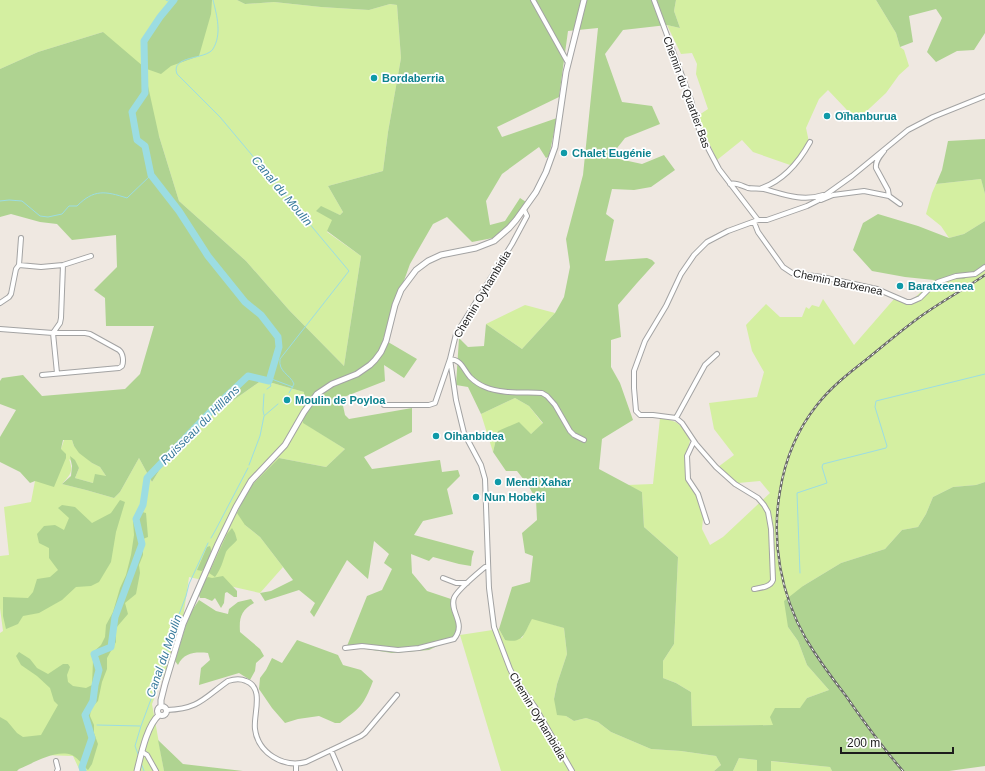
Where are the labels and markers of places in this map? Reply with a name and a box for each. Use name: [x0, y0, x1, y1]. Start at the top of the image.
place label: Bordaberria: [382, 72, 445, 84]
marker: Bordaberria: [369, 73, 379, 83]
place label: Oïhanburua: [835, 110, 898, 122]
marker: Oïhanburua: [822, 111, 832, 121]
place label: Chalet Eugénie: [572, 147, 651, 159]
marker: Chalet Eugénie: [559, 148, 569, 158]
place label: Baratxeenea: [908, 280, 974, 292]
marker: Baratxeenea: [895, 281, 905, 291]
place label: Moulin de Poyloa: [295, 394, 386, 406]
marker: Moulin de Poyloa: [282, 395, 292, 405]
place label: Oihanbidea: [444, 430, 505, 442]
marker: Oihanbidea: [431, 431, 441, 441]
place label: Mendi Xahar: [506, 476, 572, 488]
marker: Mendi Xahar: [493, 477, 503, 487]
place label: Nun Hobeki: [484, 491, 545, 503]
marker: Nun Hobeki: [471, 492, 481, 502]

